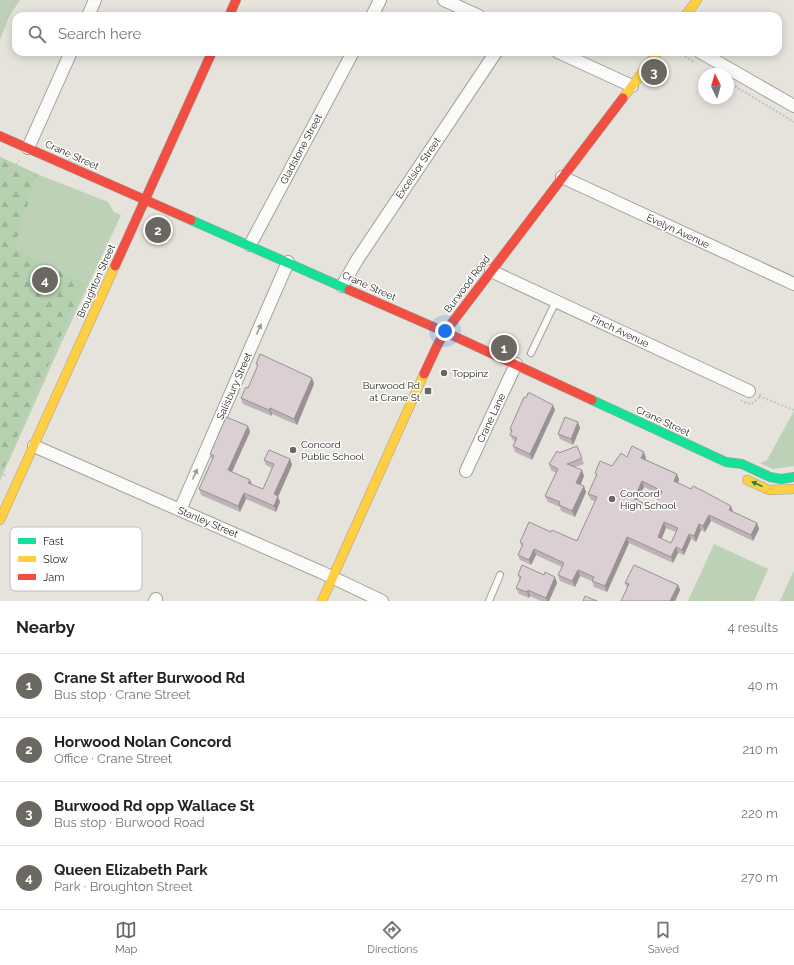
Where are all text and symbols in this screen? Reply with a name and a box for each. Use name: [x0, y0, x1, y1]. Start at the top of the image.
search box: [12, 12, 782, 56]
icon: search: [26, 23, 48, 45]
text: Search here: [58, 25, 141, 43]
pin: 3: [641, 57, 667, 87]
north arrow: [698, 68, 734, 104]
street label: Gladstone Street: [278, 112, 324, 186]
street label: Excelsior Street: [393, 135, 443, 201]
street label: Crane Street: [43, 138, 101, 172]
street label: Evelyn Avenue: [645, 212, 711, 250]
pin: 2: [145, 215, 171, 245]
street label: Broughton Street: [75, 242, 117, 319]
street label: Burwood Road: [442, 253, 492, 315]
pin: 4: [32, 265, 58, 295]
street label: Crane Street: [340, 269, 398, 303]
street label: Finch Avenue: [589, 313, 651, 349]
your location: [435, 321, 455, 341]
one-way arrow: [256, 323, 262, 335]
pin: 1: [491, 333, 517, 363]
street label: Salisbury Street: [214, 350, 254, 421]
marker: Toppinz: [439, 368, 449, 378]
place label: Toppinz: [452, 368, 488, 379]
place label: Burwood Rd at Crane St: [363, 380, 421, 403]
marker: Burwood Rd at Crane St: [423, 386, 433, 396]
street label: Crane Lane: [475, 392, 507, 444]
street label: Crane Street: [634, 404, 692, 438]
place label: Concord Public School: [301, 439, 365, 462]
marker: Concord Public School: [288, 445, 298, 455]
one-way arrow: [193, 468, 199, 480]
one-way arrow: [751, 481, 762, 487]
place label: Concord High School: [620, 488, 676, 511]
marker: Concord High School: [607, 494, 617, 504]
street label: Stanley Street: [176, 504, 240, 540]
legend: [10, 527, 142, 591]
text: Fast: [43, 535, 64, 548]
text: Slow: [43, 553, 68, 566]
text: Jam: [43, 571, 64, 584]
text: Nearby: [16, 617, 75, 637]
text: 4 results: [727, 620, 778, 635]
text: Crane St after Burwood Rd: [54, 669, 245, 687]
text: 1: [26, 678, 32, 693]
text: 40 m: [748, 678, 778, 693]
text: Bus stop · Crane Street: [54, 687, 190, 702]
text: Horwood Nolan Concord: [54, 733, 231, 751]
text: 2: [25, 742, 33, 757]
text: 210 m: [742, 742, 778, 757]
text: Office · Crane Street: [54, 751, 172, 766]
text: Burwood Rd opp Wallace St: [54, 797, 255, 815]
text: 3: [25, 806, 33, 821]
text: 220 m: [741, 806, 778, 821]
text: Bus stop · Burwood Road: [54, 815, 205, 830]
text: Queen Elizabeth Park: [54, 861, 208, 879]
text: 4: [25, 870, 33, 885]
text: 270 m: [741, 870, 778, 885]
text: Park · Broughton Street: [54, 879, 193, 894]
tab: Map: [115, 919, 137, 956]
tab: Directions: [367, 919, 418, 956]
tab: Saved: [648, 919, 679, 956]

